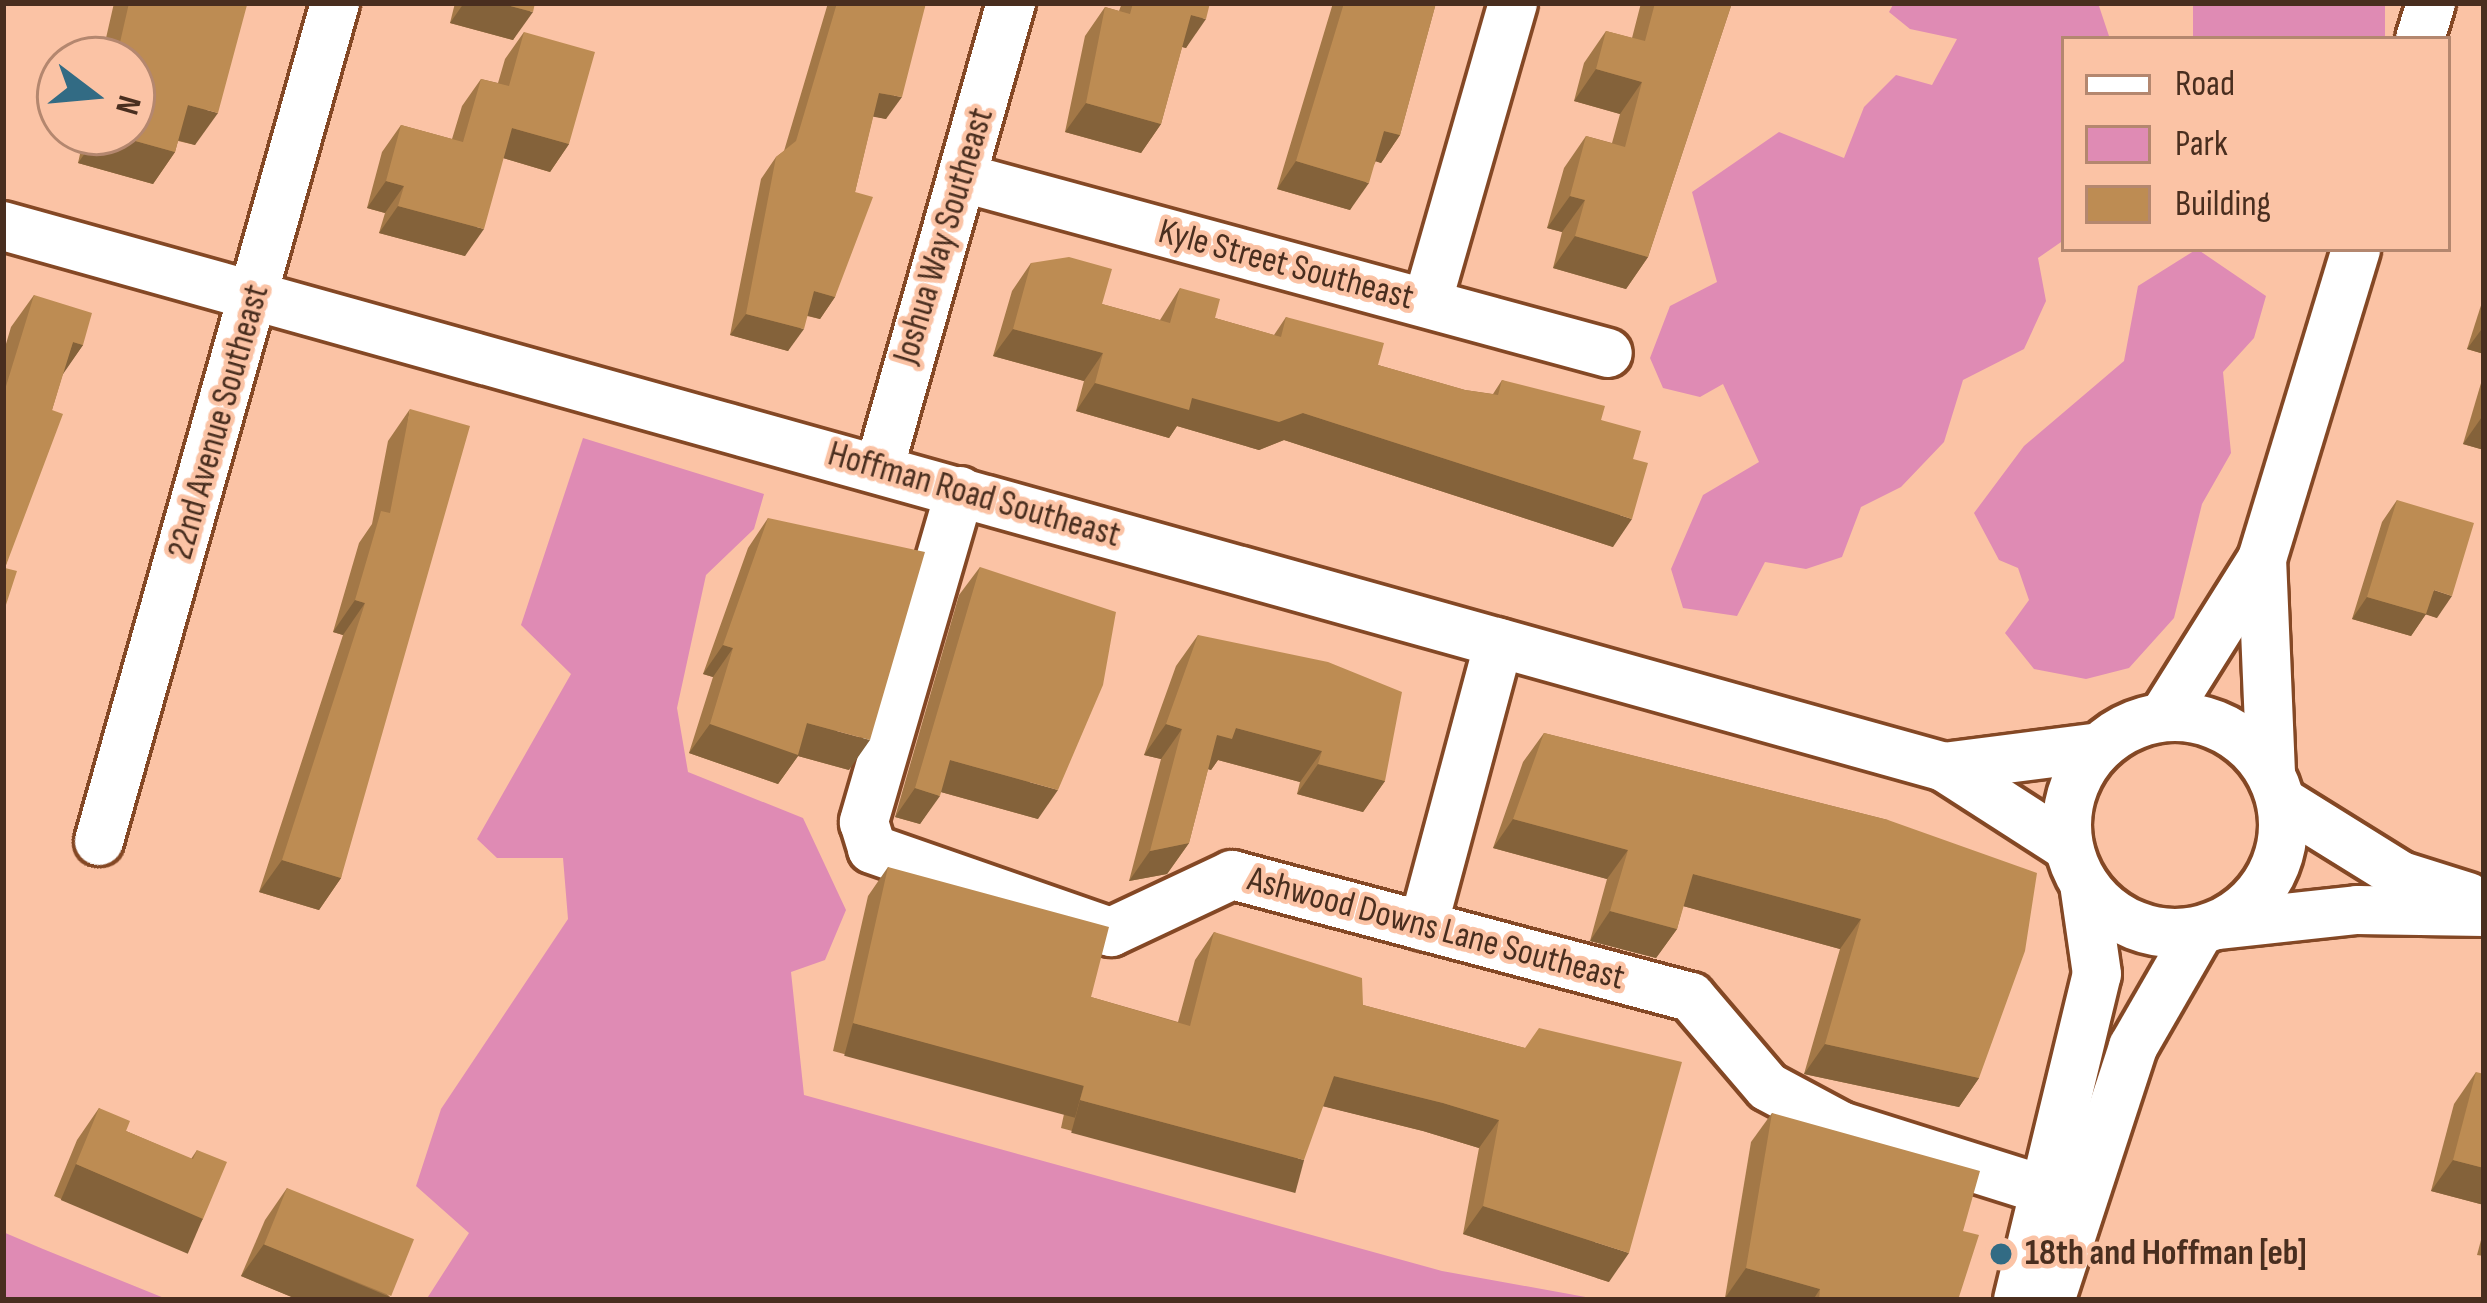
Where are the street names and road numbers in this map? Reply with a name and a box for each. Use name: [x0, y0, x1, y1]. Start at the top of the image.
street label: Joshua Way Southeast: [885, 103, 1003, 369]
street label: Kyle Street Southeast: [1154, 210, 1418, 320]
street label: 22nd Avenue Southeast: [159, 280, 279, 564]
street label: Hoffman Road Southeast: [823, 433, 1125, 557]
street label: Ashwood Downs Lane Southeast: [1243, 858, 1629, 1000]

